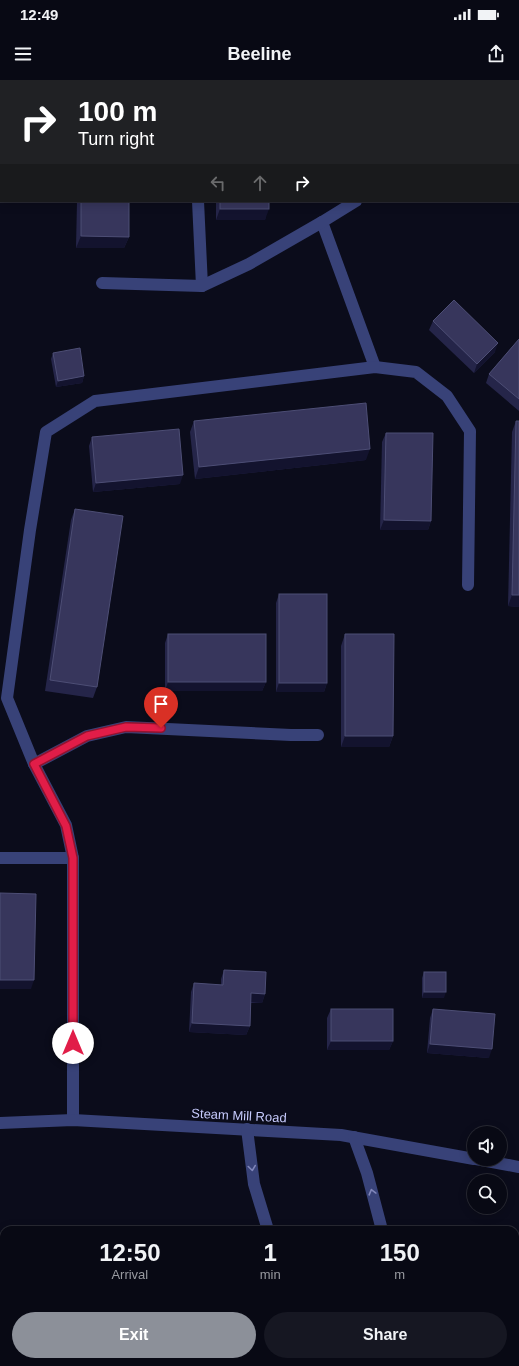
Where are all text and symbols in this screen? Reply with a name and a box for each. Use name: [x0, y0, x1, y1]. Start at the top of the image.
text: 12:49: [20, 6, 58, 23]
icon: menu: [12, 43, 34, 65]
icon: share: [485, 43, 507, 65]
text: Beeline: [227, 44, 292, 64]
icon: right: [12, 96, 64, 148]
text: 100 m: [78, 96, 157, 127]
text: Turn right: [78, 129, 154, 149]
icon: left: [207, 172, 229, 194]
icon: ahead: [249, 172, 271, 194]
icon: right: [291, 172, 313, 194]
pin: [144, 687, 178, 728]
icon: arrive: [150, 693, 172, 715]
position arrow: [52, 1022, 94, 1064]
street label: Steam Mill Road: [191, 1106, 287, 1125]
map controls: [467, 1126, 507, 1214]
button: sound: [467, 1126, 507, 1166]
one-way arrow: [247, 1165, 256, 1171]
button: search: [467, 1174, 507, 1214]
one-way arrow: [368, 1189, 377, 1196]
text: 12:50: [99, 1239, 161, 1266]
text: 1: [263, 1239, 277, 1266]
text: 150: [380, 1239, 420, 1266]
text: Arrival: [111, 1267, 148, 1282]
text: min: [260, 1267, 281, 1282]
text: m: [394, 1267, 405, 1282]
button: Exit: [12, 1312, 256, 1358]
button: Share: [264, 1312, 507, 1358]

